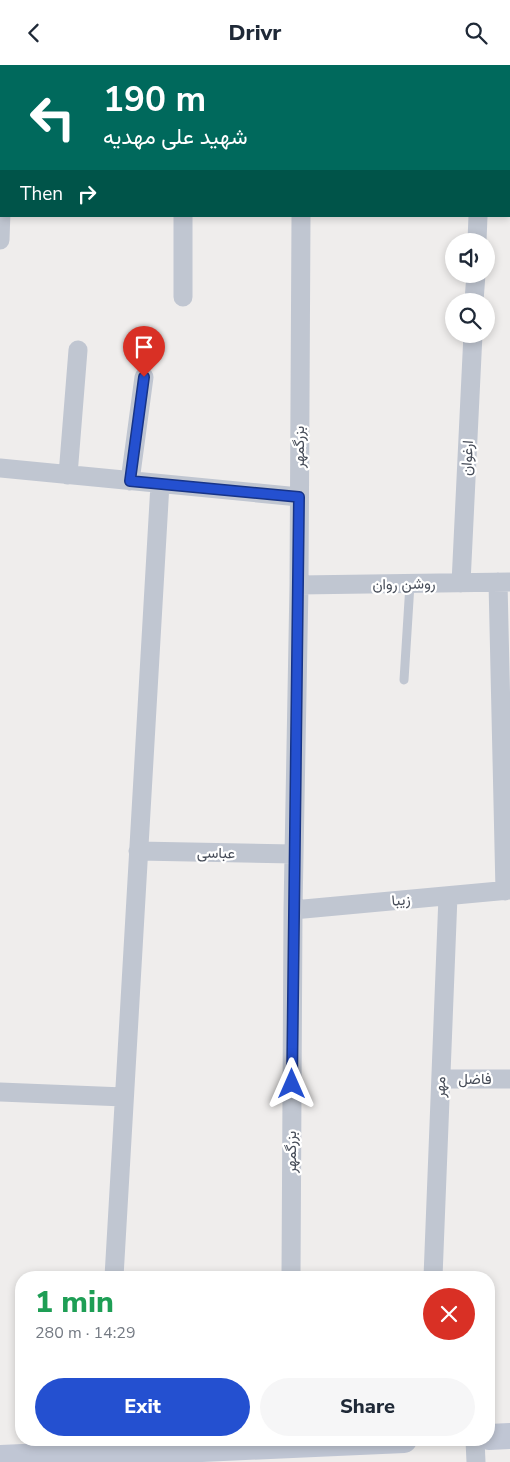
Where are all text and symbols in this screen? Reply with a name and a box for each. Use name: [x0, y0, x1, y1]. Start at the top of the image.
text: Drivr: [229, 18, 281, 48]
icon: back: [20, 19, 48, 47]
icon: search: [462, 19, 490, 47]
text: 190 m: [103, 76, 206, 123]
icon: left: [20, 85, 85, 150]
text: شهید علی مهدیه: [103, 122, 248, 152]
icon: right: [73, 180, 101, 208]
text: Then: [20, 181, 63, 207]
map controls: [445, 233, 495, 343]
button: sound: [445, 233, 495, 283]
button: search: [445, 293, 495, 343]
pin: [123, 326, 165, 377]
icon: arrive: [130, 333, 158, 361]
street label: بزرگمهر: [289, 426, 309, 469]
street label: ارغوان: [456, 440, 478, 476]
street label: روشن روان: [372, 573, 436, 595]
street label: عباسی: [197, 843, 236, 863]
street label: زیبا: [391, 889, 411, 911]
position arrow: [265, 1057, 317, 1109]
street label: فاضل: [458, 1069, 492, 1089]
street label: مهر: [430, 1076, 450, 1099]
street label: بزرگمهر: [281, 1131, 301, 1174]
text: 1 min: [35, 1282, 114, 1323]
button: close: [423, 1288, 475, 1340]
text: 280 m · 14:29: [35, 1322, 136, 1344]
button: Exit: [35, 1378, 250, 1436]
button: Share: [260, 1378, 475, 1436]

